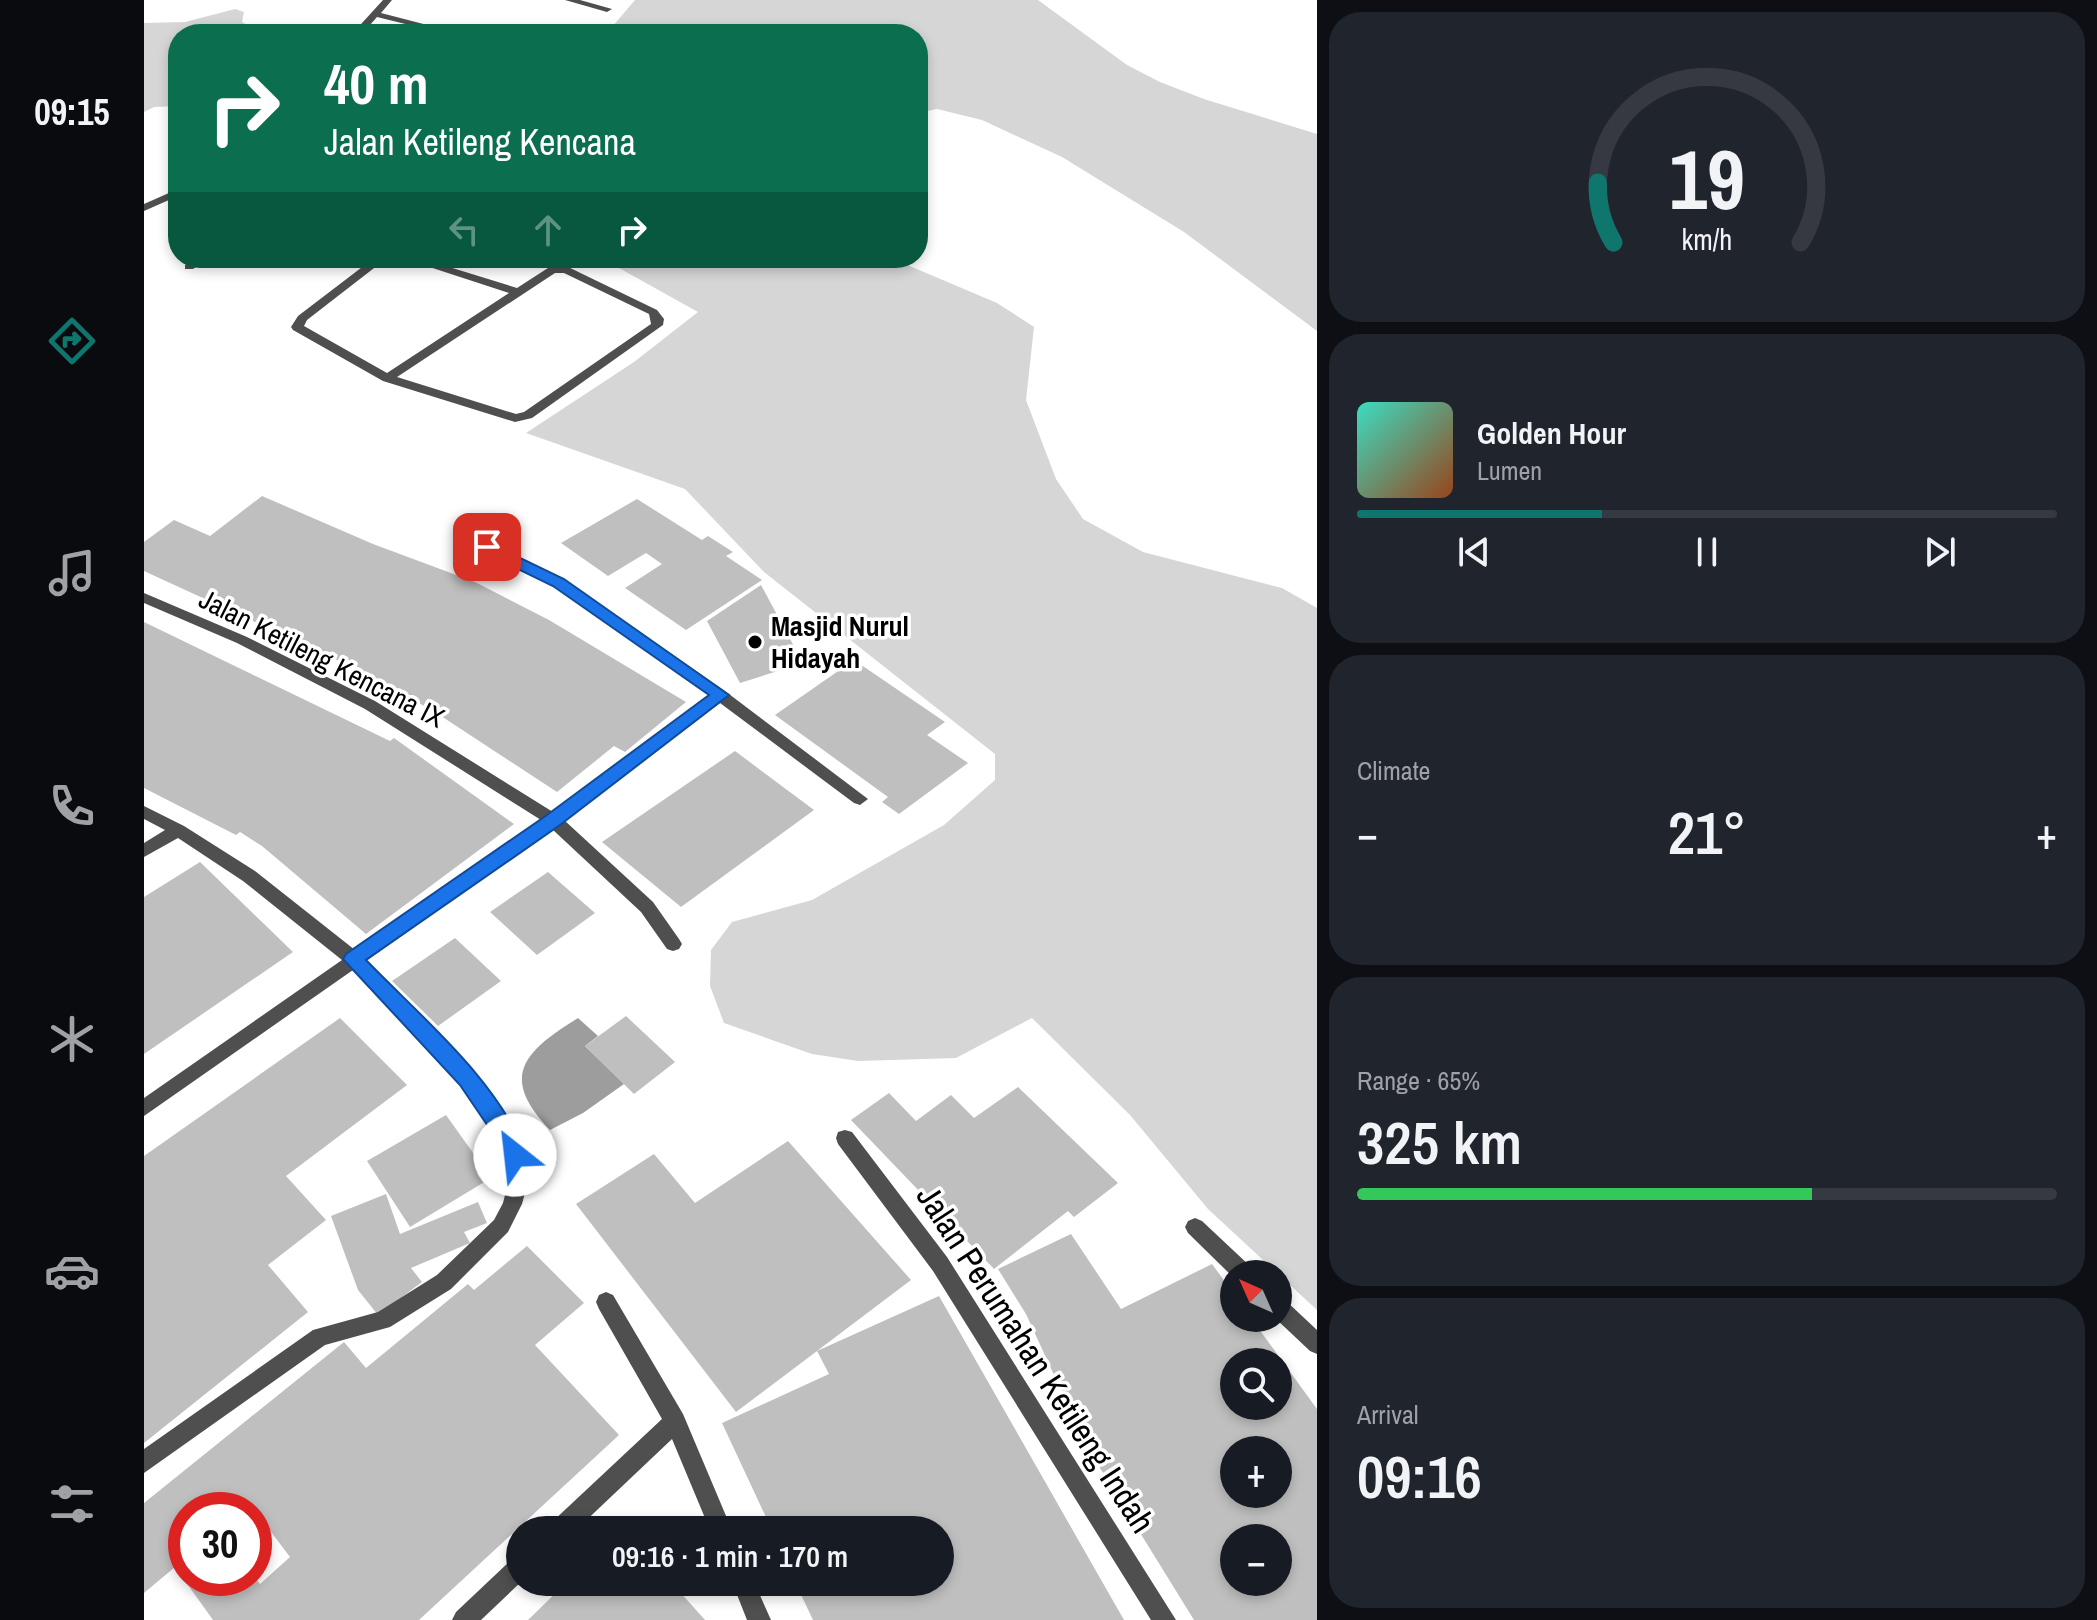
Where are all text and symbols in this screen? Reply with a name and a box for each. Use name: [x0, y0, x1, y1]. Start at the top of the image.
text: 40 m: [324, 46, 429, 121]
icon: right: [192, 56, 296, 160]
text: 09:15: [34, 88, 110, 136]
text: Jalan Ketileng Kencana: [324, 118, 636, 166]
text: 19: [1669, 122, 1745, 234]
icon: left: [442, 208, 486, 252]
icon: ahead: [526, 208, 570, 252]
icon: right: [610, 208, 654, 252]
text: km/h: [1682, 220, 1732, 259]
icon: directions: [44, 313, 100, 369]
text: Golden Hour: [1477, 413, 1626, 453]
text: Lumen: [1477, 453, 1542, 488]
pin: [453, 513, 521, 581]
icon: arrive: [465, 525, 509, 569]
icon: previous: [1452, 530, 1496, 574]
icon: pause: [1685, 530, 1729, 574]
icon: next: [1918, 530, 1962, 574]
icon: music: [44, 545, 100, 601]
street label: Jalan Ketileng Kencana IX: [193, 580, 452, 737]
place label: Masjid Nurul Hidayah: [771, 607, 909, 677]
marker: Masjid Nurul Hidayah: [746, 633, 764, 651]
text: Climate: [1357, 753, 1430, 788]
icon: phone: [44, 778, 100, 834]
text: 21°: [1668, 792, 1746, 873]
text: −: [1357, 803, 1378, 863]
text: +: [2036, 803, 2057, 863]
icon: climate: [44, 1011, 100, 1067]
text: Range · 65%: [1357, 1063, 1480, 1098]
text: 325 km: [1357, 1102, 1522, 1183]
position arrow: [473, 1113, 557, 1197]
street label: Jalan Perumahan Ketileng Indah: [906, 1176, 1166, 1542]
icon: car: [44, 1243, 100, 1299]
north arrow: [1220, 1260, 1292, 1332]
map controls: [1220, 1260, 1292, 1596]
button: search: [1220, 1348, 1292, 1420]
text: Arrival: [1357, 1397, 1419, 1432]
button: +: [1220, 1436, 1292, 1508]
text: 09:16: [1357, 1436, 1482, 1517]
icon: filters: [44, 1476, 100, 1532]
speed limit sign: 30: [168, 1492, 272, 1596]
button: −: [1220, 1524, 1292, 1596]
text: 09:16 · 1 min · 170 m: [612, 1536, 848, 1576]

